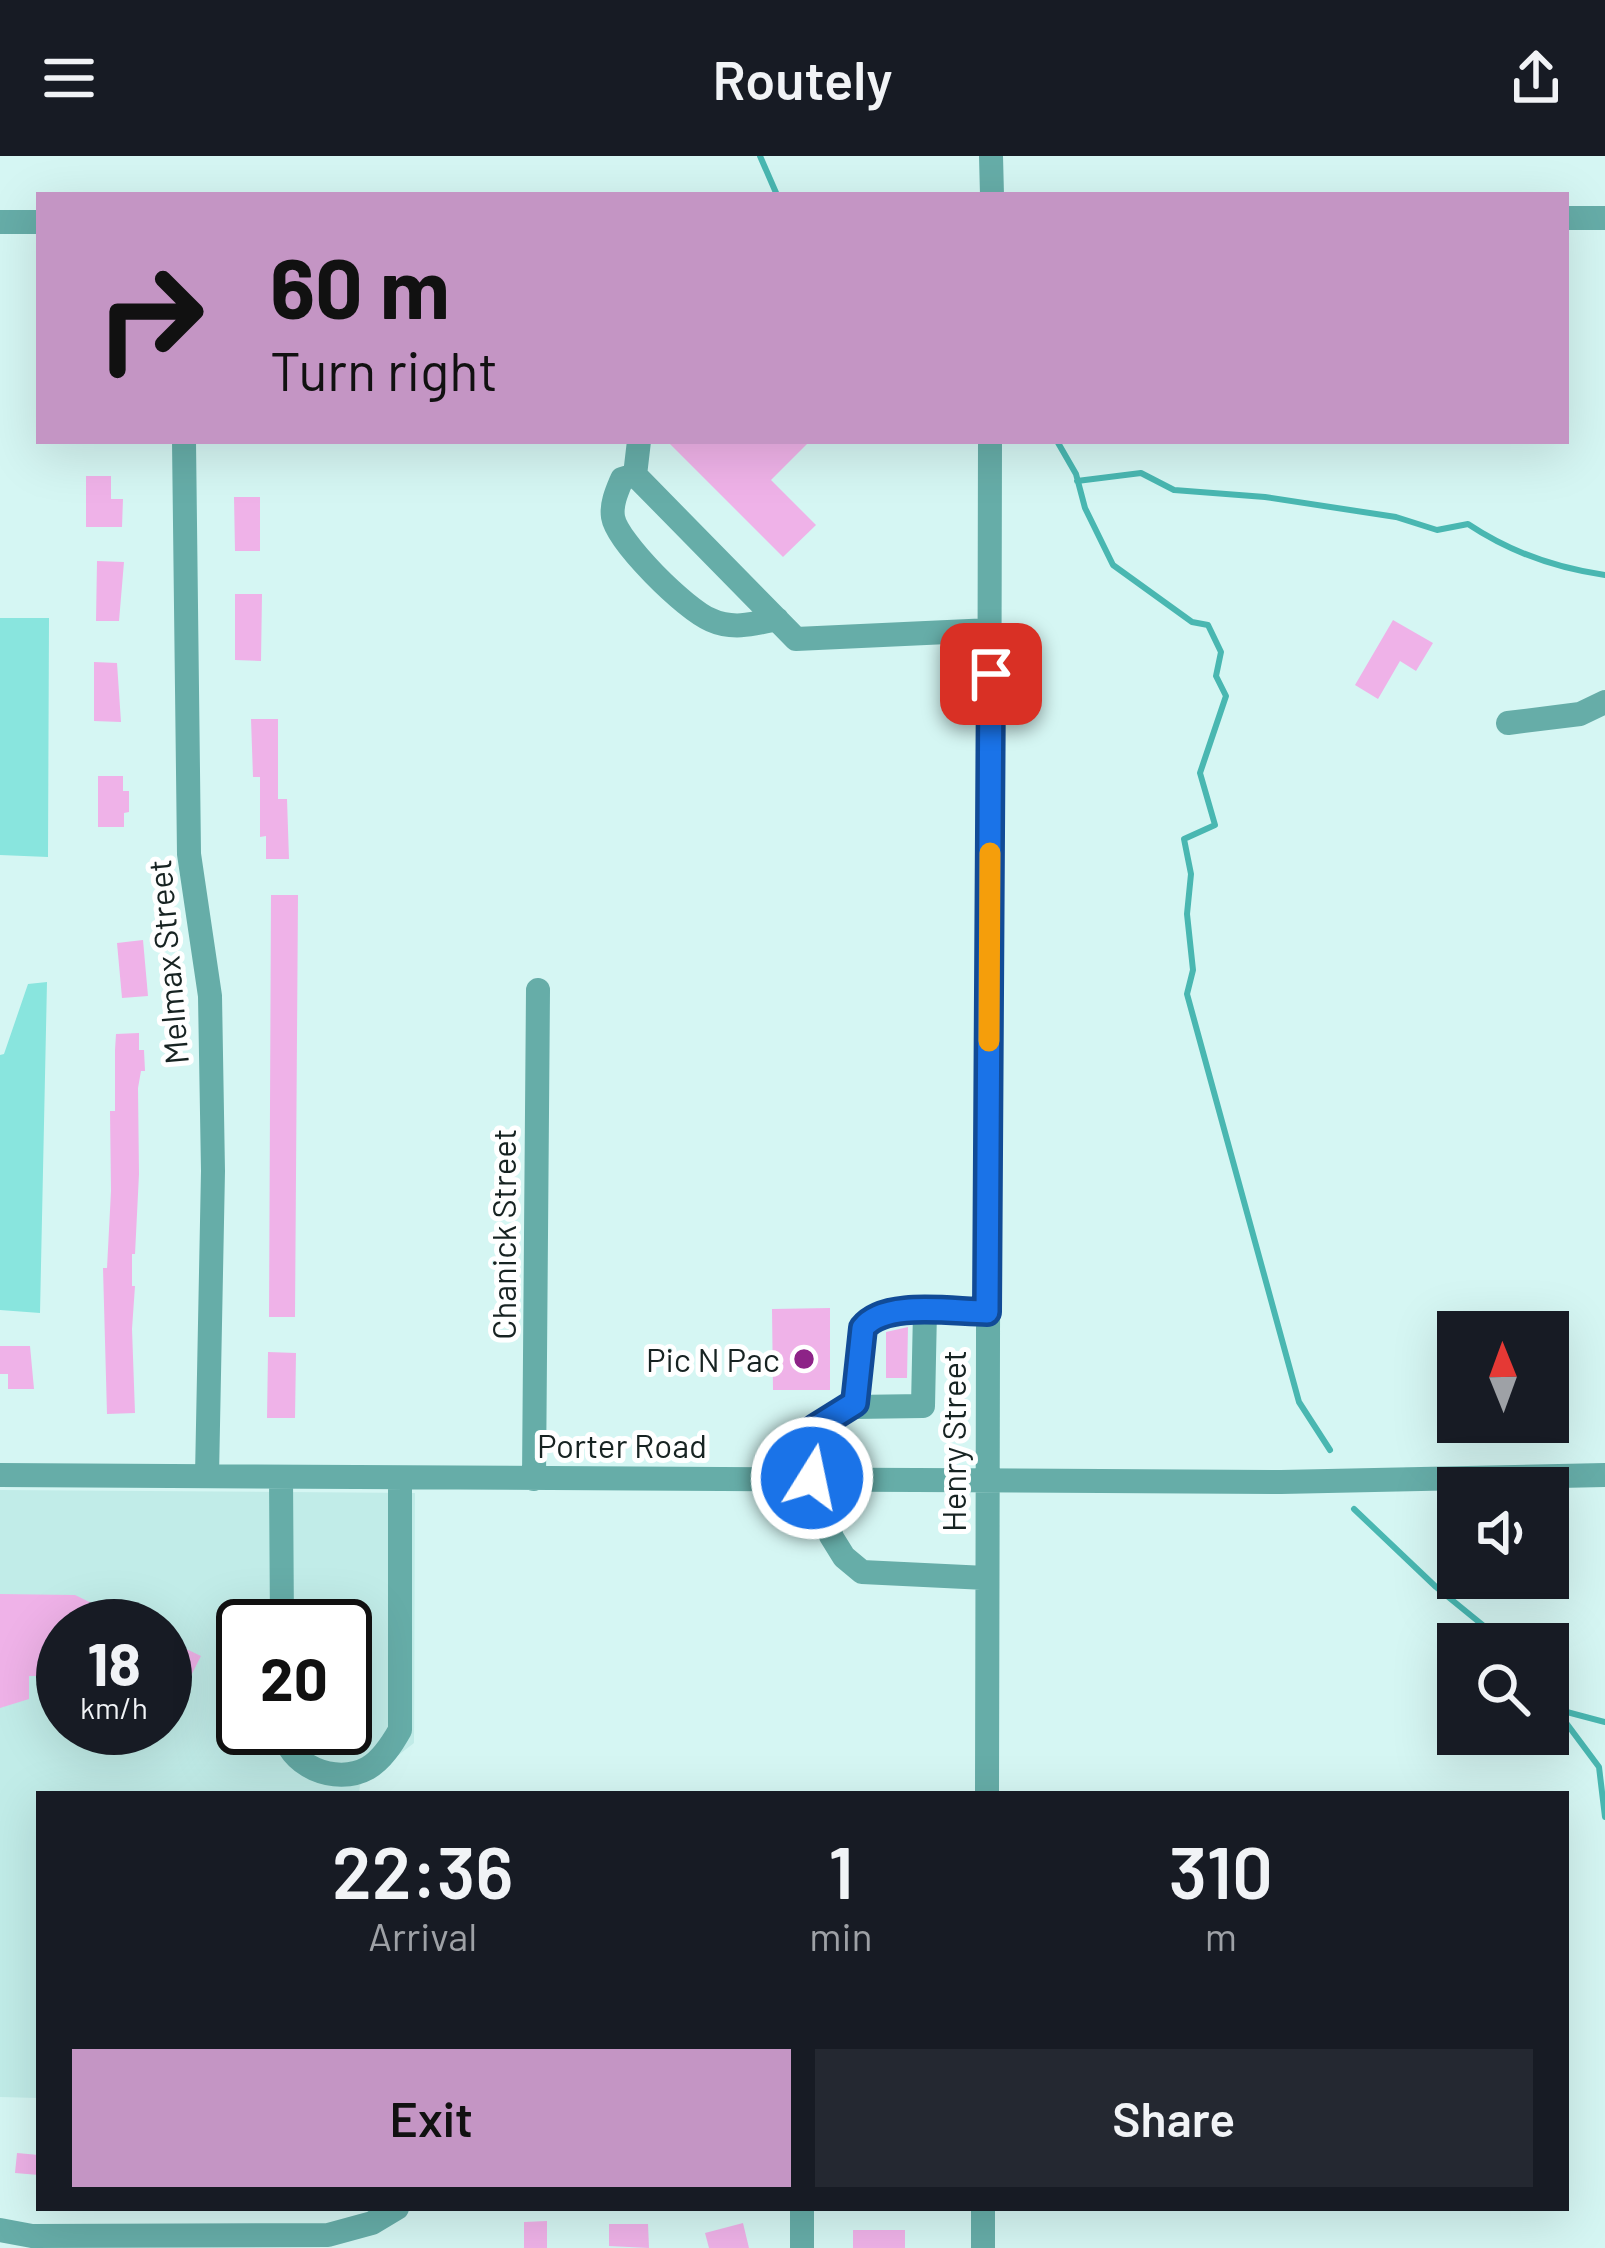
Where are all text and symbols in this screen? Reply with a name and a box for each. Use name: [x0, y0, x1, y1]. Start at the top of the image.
icon: menu: [36, 45, 102, 111]
icon: share: [1503, 45, 1569, 111]
text: Routely: [712, 46, 893, 111]
text: 60 m: [270, 235, 450, 336]
icon: right: [72, 240, 228, 396]
text: Turn right: [270, 337, 498, 402]
pin: [940, 623, 1042, 725]
icon: arrive: [958, 641, 1024, 707]
street label: Melmax Street: [138, 858, 196, 1066]
street label: Chanick Street: [483, 1128, 523, 1340]
north arrow: [1437, 1311, 1569, 1443]
map controls: [1437, 1311, 1569, 1755]
place label: Pic N Pac: [646, 1339, 780, 1379]
marker: Pic N Pac: [791, 1346, 817, 1372]
street label: Henry Street: [933, 1350, 973, 1532]
position arrow: [749, 1415, 875, 1541]
street label: Porter Road: [537, 1425, 707, 1465]
button: sound: [1437, 1467, 1569, 1599]
speed limit sign: 20: [216, 1599, 372, 1755]
button: search: [1437, 1623, 1569, 1755]
text: 18: [87, 1626, 141, 1698]
text: km/h: [80, 1689, 148, 1725]
text: 22:36: [332, 1827, 513, 1913]
text: 1: [828, 1827, 854, 1913]
text: 310: [1169, 1827, 1273, 1913]
text: Arrival: [368, 1912, 477, 1959]
text: min: [809, 1912, 873, 1959]
text: m: [1205, 1912, 1237, 1959]
button: Exit: [72, 2049, 791, 2187]
button: Share: [815, 2049, 1533, 2187]

